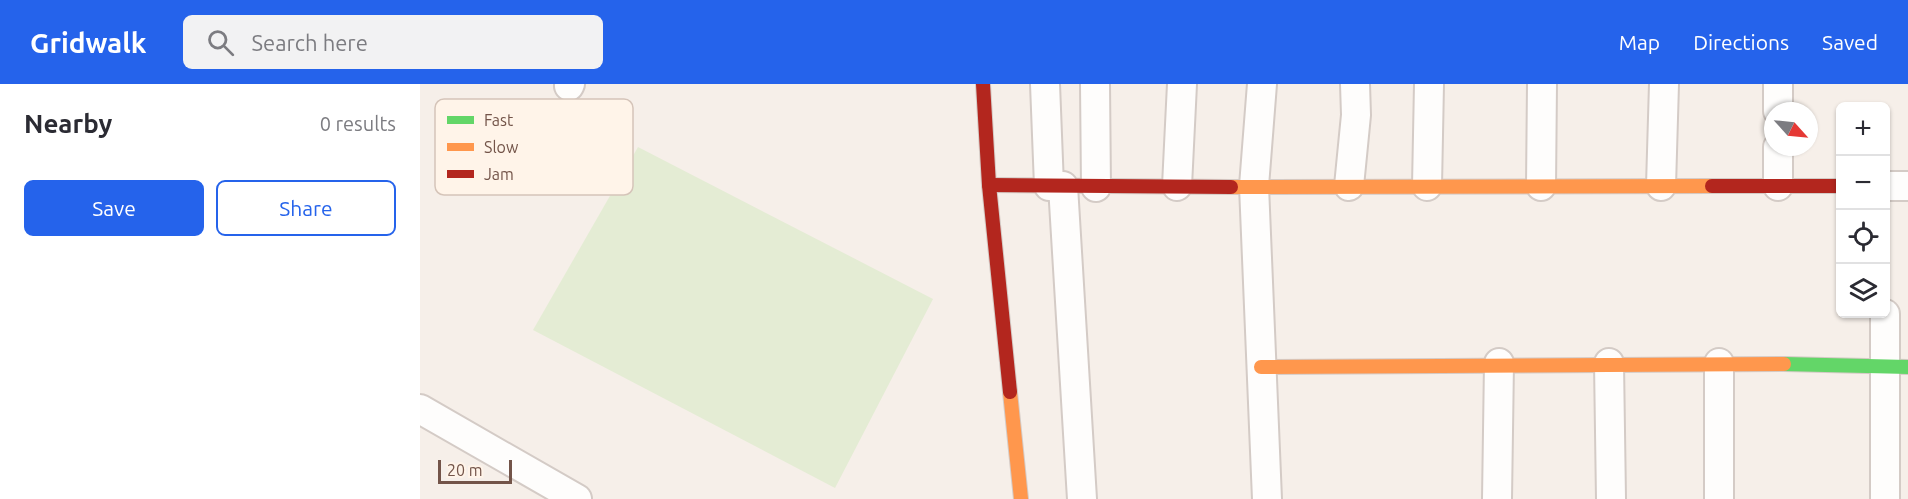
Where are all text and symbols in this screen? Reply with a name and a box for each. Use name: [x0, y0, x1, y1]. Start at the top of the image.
search box: [183, 15, 603, 69]
icon: search: [204, 26, 237, 59]
text: Gridwalk: [30, 27, 147, 58]
text: Search here: [252, 30, 368, 55]
text: Map: [1619, 30, 1660, 54]
text: Directions: [1693, 30, 1789, 54]
text: Saved: [1822, 30, 1878, 54]
legend: [435, 99, 633, 195]
north arrow: [1764, 102, 1818, 156]
map controls: [1836, 102, 1890, 318]
button: +: [1836, 102, 1890, 156]
text: Nearby: [24, 109, 112, 138]
text: Fast: [484, 111, 514, 129]
text: 0 results: [320, 112, 396, 135]
text: Slow: [484, 138, 519, 156]
button: −: [1836, 156, 1890, 210]
text: Jam: [484, 165, 514, 183]
button: Save: [24, 180, 204, 236]
button: Share: [216, 180, 396, 236]
button: locate: [1836, 210, 1890, 264]
button: layers: [1836, 264, 1890, 318]
scale bar: [438, 457, 512, 484]
text: 20 m: [447, 461, 483, 479]

